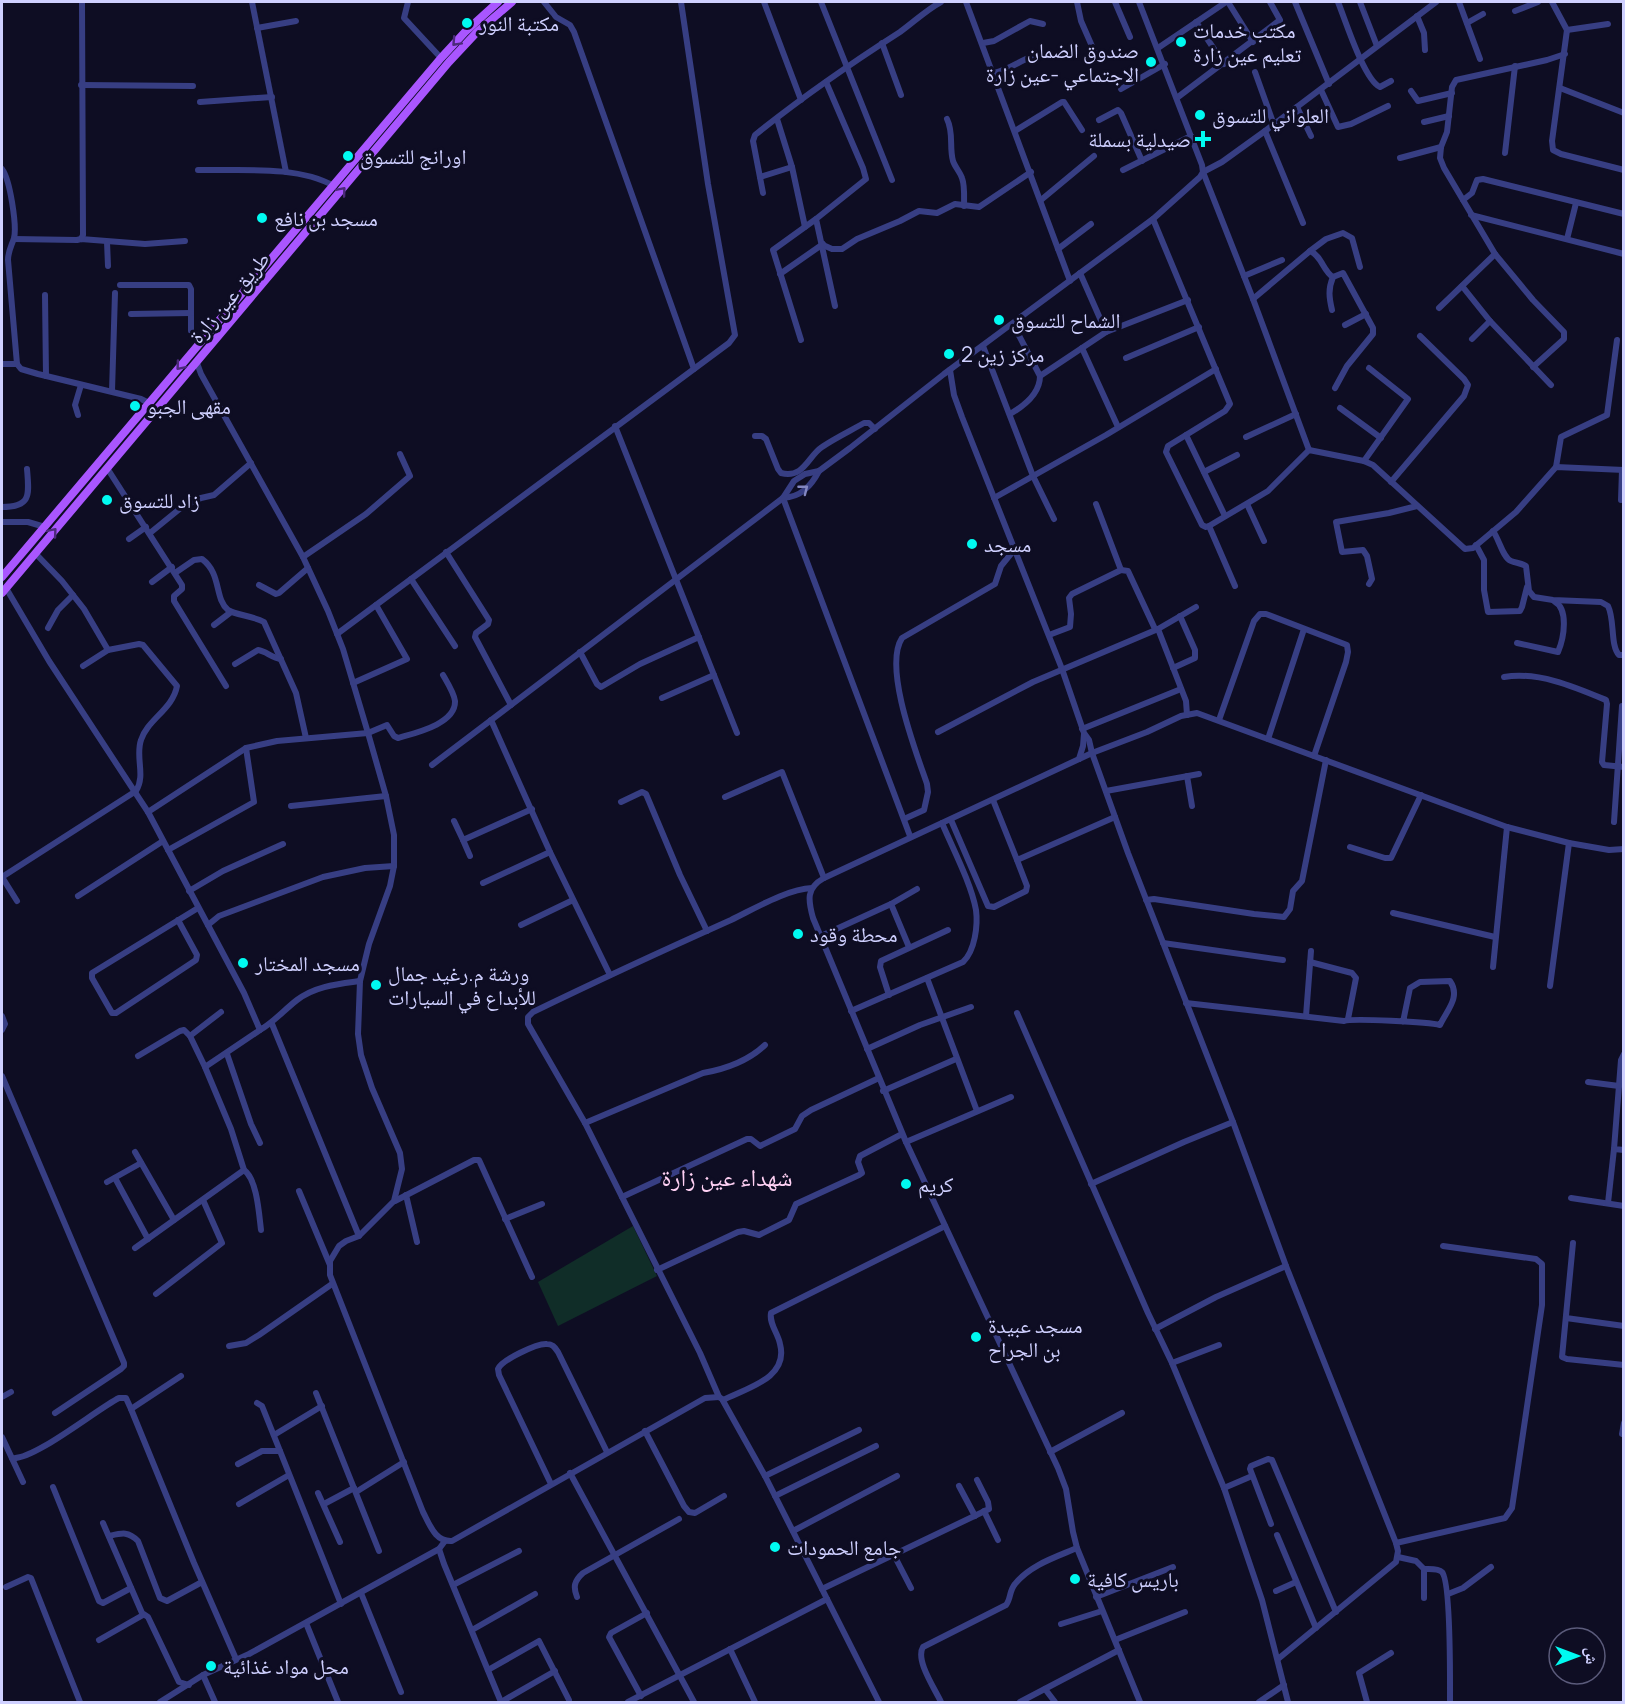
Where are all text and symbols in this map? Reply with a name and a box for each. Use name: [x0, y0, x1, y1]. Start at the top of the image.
place label: مكتبة النور: [478, 9, 559, 37]
marker: مكتبة النور: [460, 16, 474, 30]
place label: مكتب خدمات تعليم عين زارة: [1193, 16, 1301, 69]
one-way arrow: [452, 35, 463, 45]
marker: مكتب خدمات تعليم عين زارة: [1174, 35, 1188, 49]
place label: صندوق الضمان الاجتماعي -عين زارة: [986, 36, 1139, 91]
marker: صندوق الضمان الاجتماعي -عين زارة: [1144, 55, 1158, 69]
place label: العلواني للتسوق: [1212, 101, 1329, 132]
marker: العلواني للتسوق: [1193, 108, 1207, 122]
place label: صيدلية بسملة: [1088, 125, 1191, 153]
marker: صيدلية بسملة: [1196, 132, 1210, 146]
place label: اورانج للتسوق: [360, 142, 466, 170]
marker: اورانج للتسوق: [341, 149, 355, 163]
one-way arrow: [334, 187, 345, 198]
place label: مسجد بن نافع: [274, 204, 378, 232]
marker: مسجد بن نافع: [255, 211, 269, 225]
street label: طريق عين زارة: [182, 245, 276, 349]
place label: الشماح للتسوق: [1011, 306, 1120, 334]
marker: الشماح للتسوق: [992, 313, 1006, 327]
place label: مركز زين 2: [961, 340, 1044, 368]
marker: مركز زين 2: [942, 347, 956, 361]
one-way arrow: [176, 359, 187, 370]
place label: مقهى الجبو: [147, 392, 231, 420]
marker: مقهى الجبو: [128, 399, 142, 413]
one-way arrow: [797, 485, 808, 496]
place label: زاد للتسوق: [119, 486, 200, 514]
marker: زاد للتسوق: [100, 493, 114, 507]
one-way arrow: [46, 528, 57, 539]
place label: مسجد: [984, 530, 1031, 558]
marker: مسجد: [965, 537, 979, 551]
place label: محطة وقود: [810, 920, 898, 948]
marker: محطة وقود: [791, 927, 805, 941]
place label: مسجد المختار: [254, 949, 360, 977]
marker: مسجد المختار: [236, 956, 250, 970]
place label: ورشة م.رغيد جمال للأبداع في السيارات: [388, 959, 536, 1014]
marker: ورشة م.رغيد جمال للأبداع في السيارات: [369, 978, 383, 992]
district label: شهداء عين زارة: [662, 1160, 792, 1193]
place label: كريم: [918, 1170, 954, 1199]
marker: كريم: [899, 1177, 913, 1191]
place label: مسجد عبيدة بن الجراح: [988, 1311, 1082, 1363]
marker: مسجد عبيدة بن الجراح: [969, 1330, 983, 1344]
place label: جامع الحمودات: [787, 1533, 901, 1561]
marker: جامع الحمودات: [768, 1540, 782, 1554]
place label: باريس كافية: [1087, 1565, 1179, 1593]
marker: باريس كافية: [1068, 1572, 1082, 1586]
north arrow: [1547, 1626, 1607, 1686]
text: ش: [1581, 1648, 1603, 1665]
place label: محل مواد غذائية: [223, 1652, 349, 1680]
marker: محل مواد غذائية: [204, 1659, 218, 1673]

